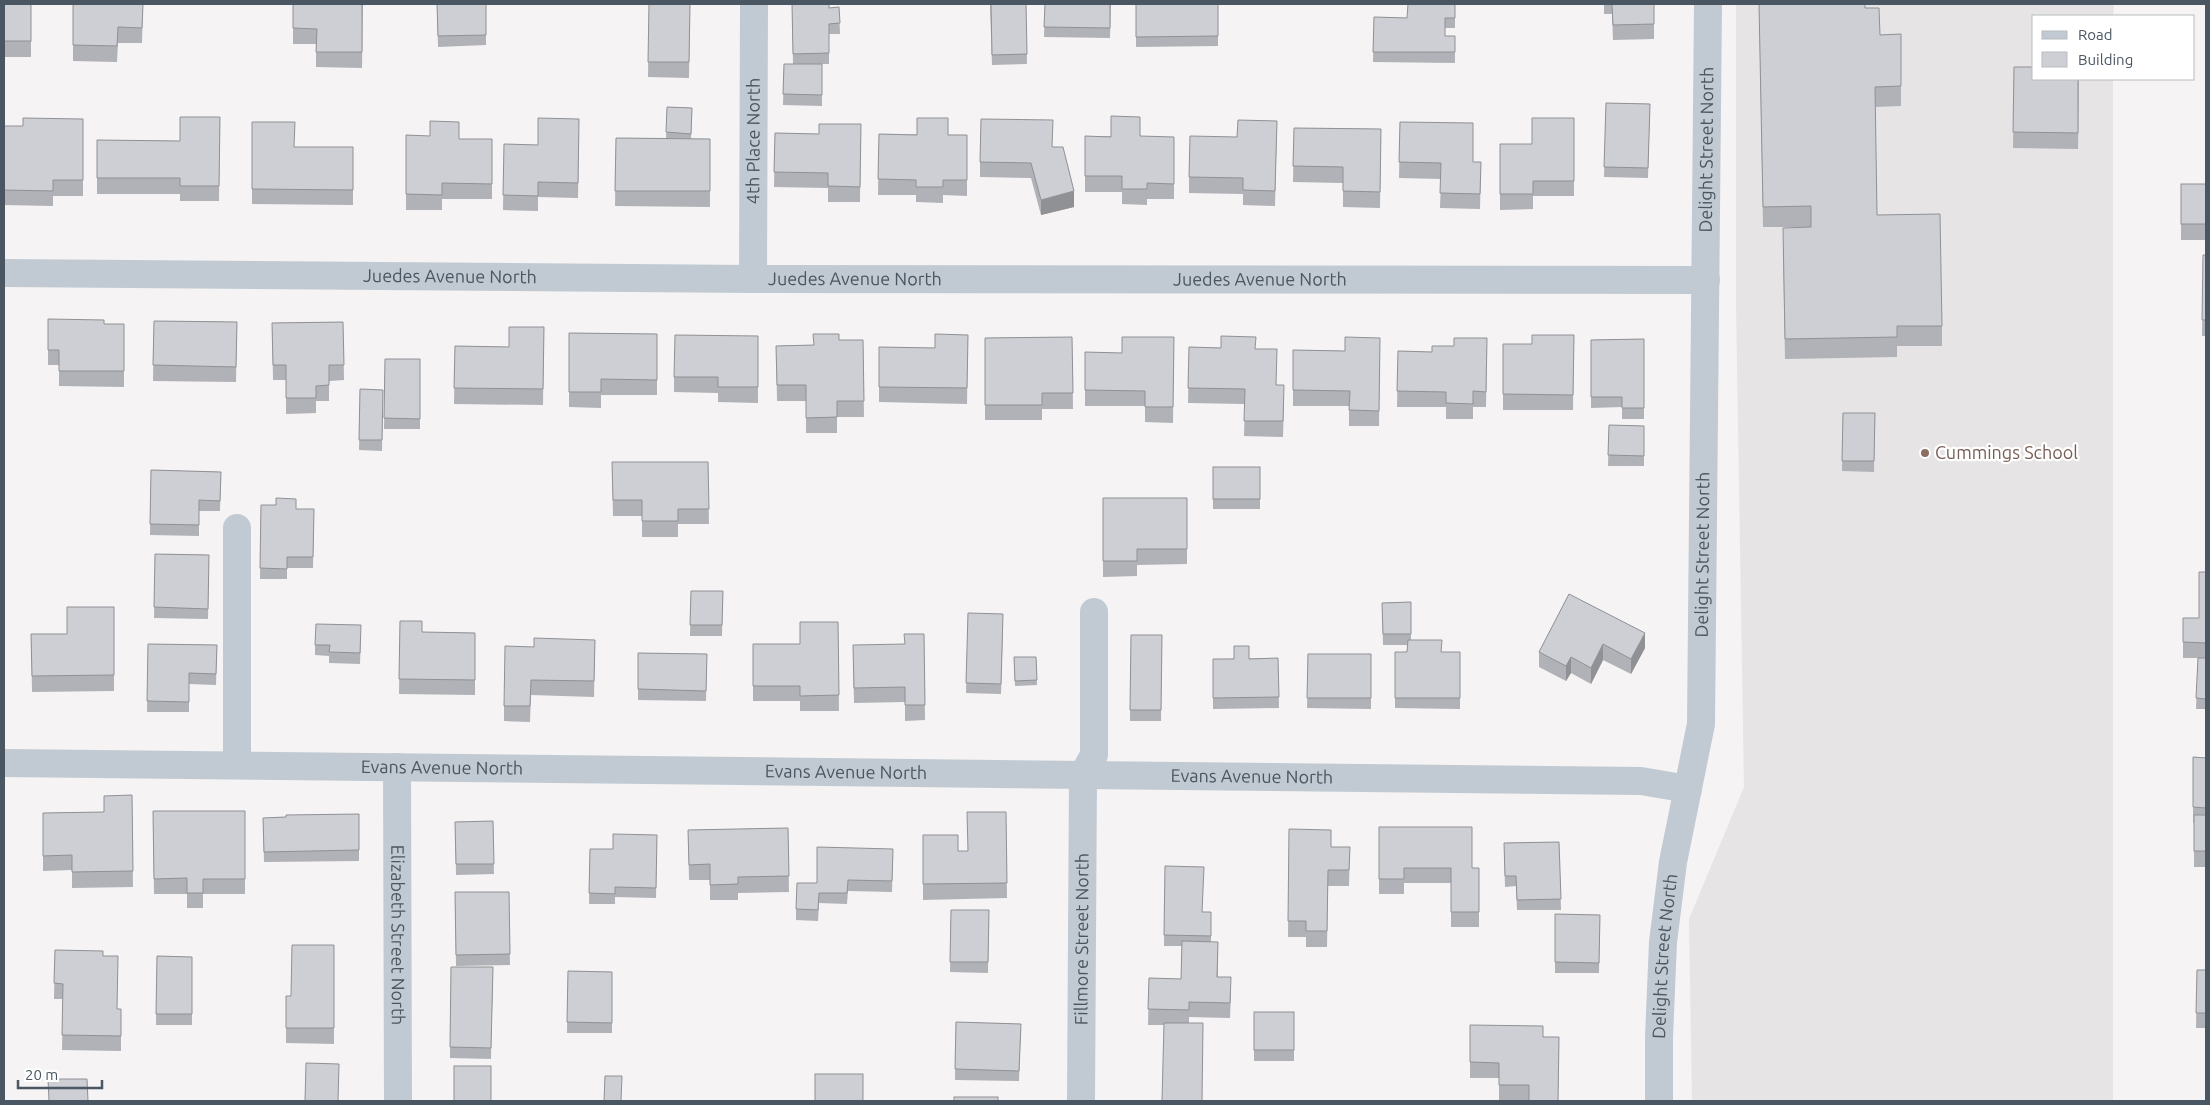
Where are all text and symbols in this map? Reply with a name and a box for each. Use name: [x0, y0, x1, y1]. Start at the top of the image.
legend: [2032, 15, 2195, 80]
text: Road: [2078, 26, 2113, 43]
text: Building: [2078, 51, 2133, 68]
street label: Delight Street North: [1695, 67, 1716, 232]
street label: 4th Place North: [742, 78, 763, 204]
street label: Juedes Avenue North: [363, 265, 537, 286]
street label: Juedes Avenue North: [768, 268, 942, 288]
street label: Juedes Avenue North: [1173, 268, 1347, 289]
place label: Cummings School: [1935, 442, 2078, 462]
marker: Cummings School: [1919, 447, 1931, 459]
street label: Delight Street North: [1691, 472, 1712, 637]
street label: Evans Avenue North: [361, 756, 523, 778]
street label: Evans Avenue North: [765, 760, 927, 782]
street label: Evans Avenue North: [1171, 765, 1333, 787]
street label: Elizabeth Street North: [388, 845, 409, 1025]
street label: Fillmore Street North: [1070, 853, 1092, 1025]
street label: Delight Street North: [1648, 872, 1680, 1039]
scale bar: [18, 1058, 101, 1090]
text: 20 m: [25, 1066, 58, 1083]

